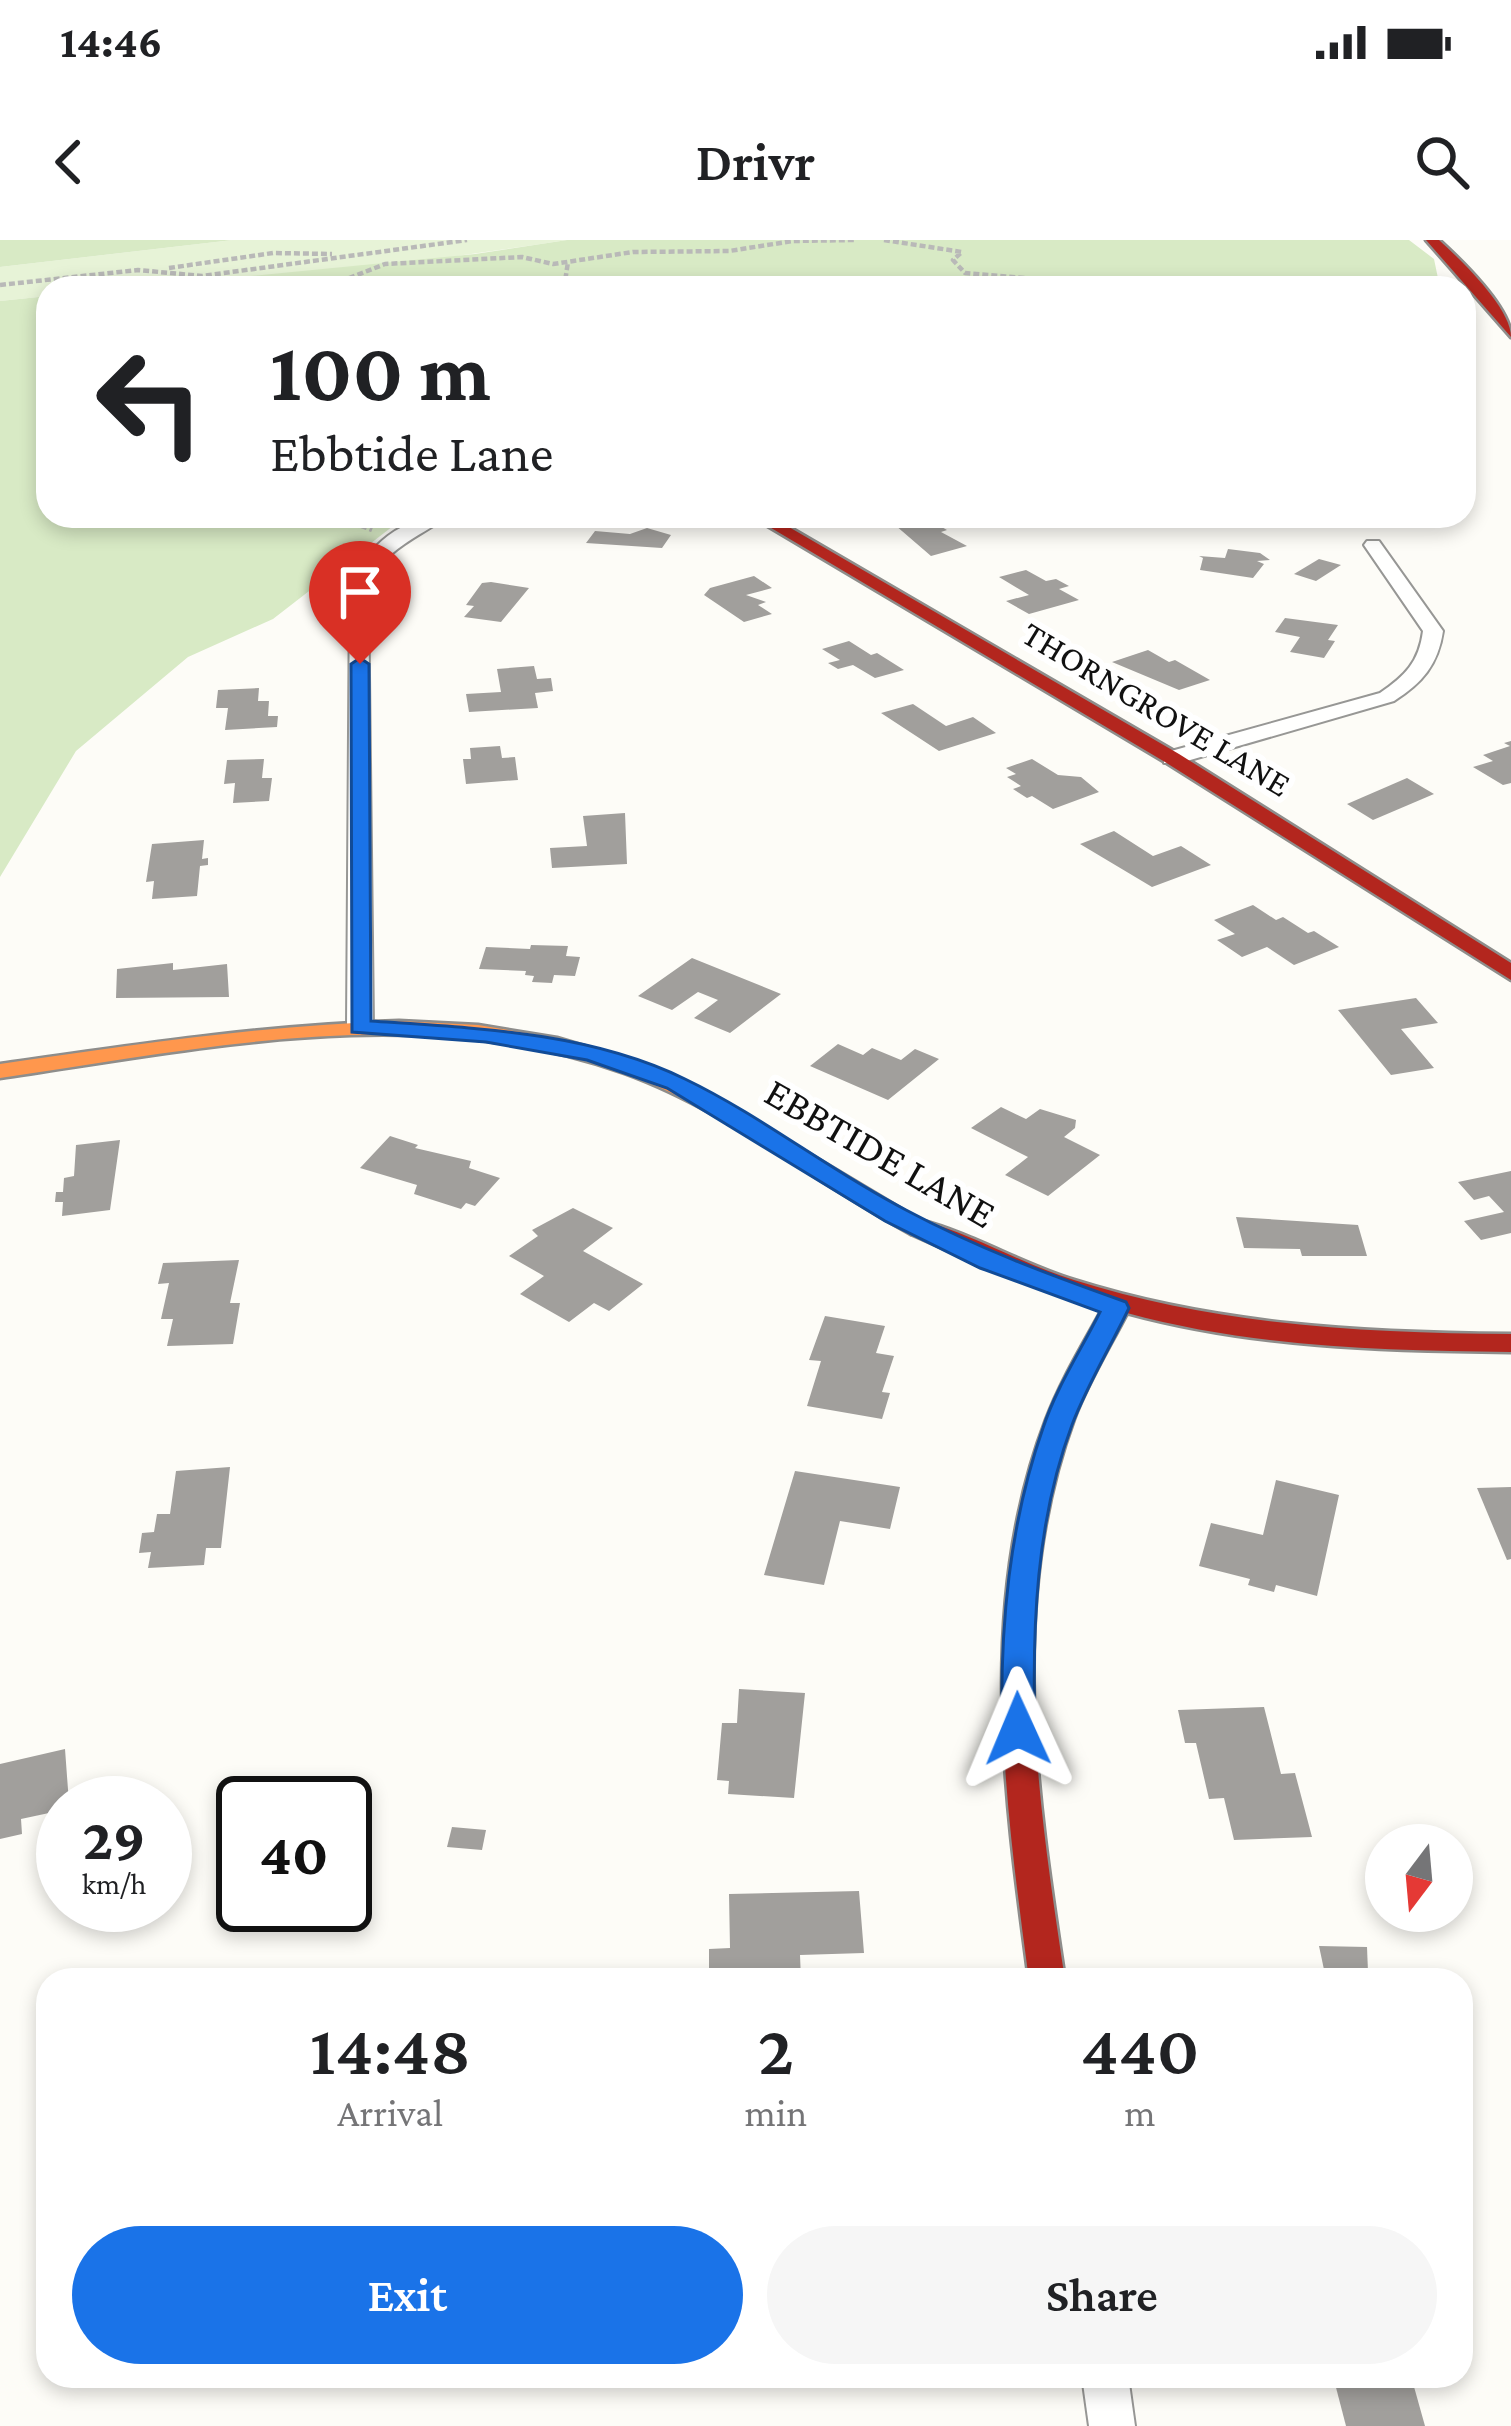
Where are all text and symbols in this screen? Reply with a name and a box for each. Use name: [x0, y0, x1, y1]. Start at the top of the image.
text: 14:46: [60, 17, 162, 67]
icon: back: [36, 129, 102, 195]
icon: search: [1409, 129, 1475, 195]
text: Drivr: [696, 132, 815, 192]
icon: left: [72, 324, 228, 480]
text: 100 m: [270, 325, 491, 418]
text: Ebbtide Lane: [270, 423, 554, 483]
pin: [309, 541, 411, 664]
icon: arrive: [327, 559, 393, 625]
street label: THORNGROVE LANE: [1015, 613, 1298, 805]
street label: EBBTIDE LANE: [757, 1068, 1004, 1237]
position arrow: [955, 1666, 1081, 1792]
speed limit sign: 40: [216, 1776, 372, 1932]
text: 29: [82, 1805, 146, 1872]
north arrow: [1365, 1824, 1473, 1932]
map controls: [1365, 1824, 1473, 1932]
text: km/h: [82, 1867, 146, 1900]
text: 14:48: [310, 2009, 471, 2089]
text: 2: [758, 2009, 794, 2089]
text: 440: [1081, 2009, 1199, 2089]
text: Arrival: [337, 2091, 443, 2134]
text: min: [745, 2091, 807, 2134]
text: m: [1124, 2091, 1156, 2134]
button: Exit: [72, 2226, 743, 2364]
button: Share: [767, 2226, 1437, 2364]

